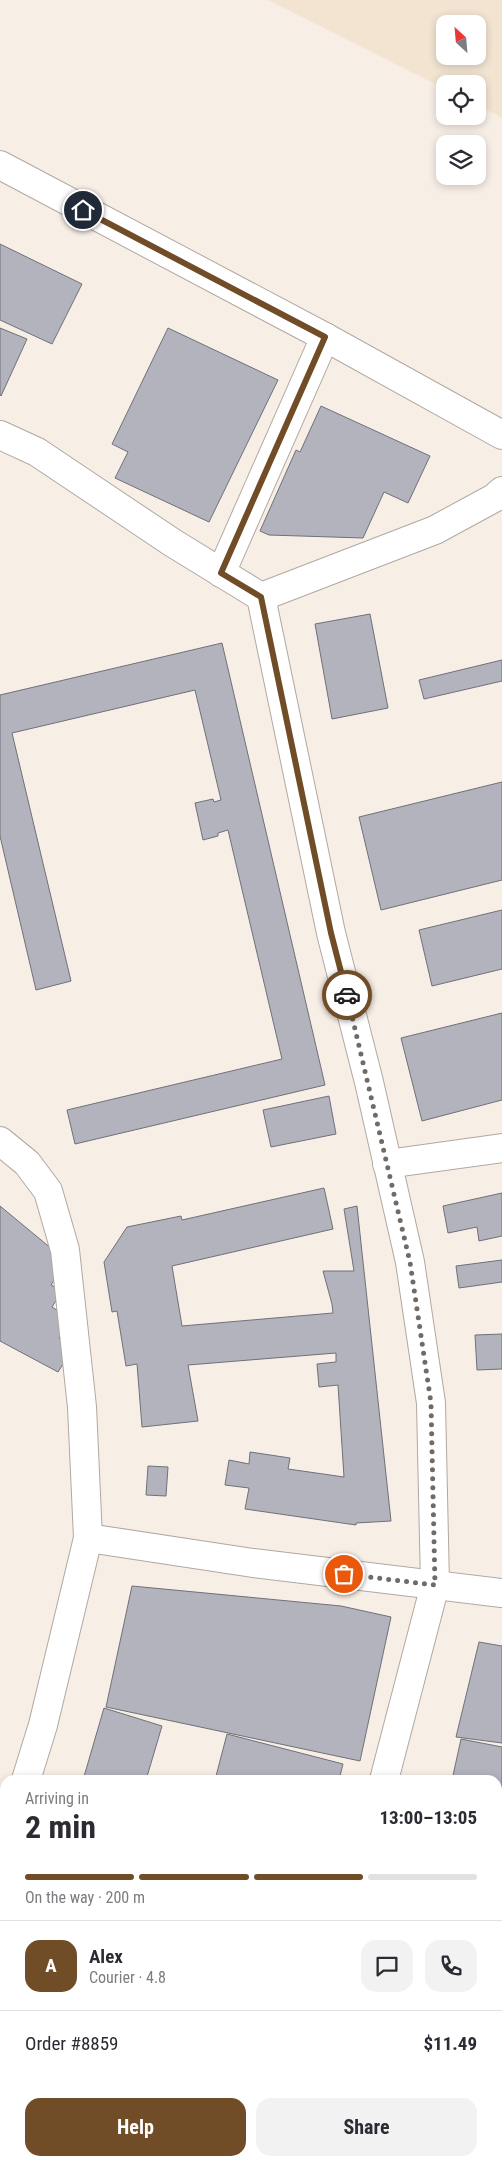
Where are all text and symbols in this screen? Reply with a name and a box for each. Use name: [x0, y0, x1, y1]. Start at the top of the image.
north arrow: [436, 15, 486, 65]
map controls: [436, 15, 486, 185]
button: locate: [436, 75, 486, 125]
button: layers: [436, 135, 486, 185]
pin: [62, 189, 104, 231]
icon: home: [69, 196, 97, 224]
courier: [322, 970, 372, 1020]
icon: car: [333, 981, 361, 1009]
pin: [323, 1553, 365, 1595]
icon: bag: [330, 1560, 358, 1588]
text: Arriving in: [25, 1789, 89, 1808]
text: 13:00–13:05: [379, 1806, 477, 1829]
text: 2 min: [25, 1808, 96, 1846]
text: On the way · 200 m: [25, 1888, 145, 1907]
button: chat: [361, 1940, 413, 1992]
button: phone: [425, 1940, 477, 1992]
text: Alex: [89, 1945, 123, 1968]
text: A: [45, 1954, 57, 1977]
text: Courier · 4.8: [89, 1968, 166, 1987]
text: Order #8859: [25, 2032, 118, 2055]
text: $11.49: [423, 2032, 477, 2055]
button: Help: [25, 2098, 246, 2156]
button: Share: [256, 2098, 477, 2156]

